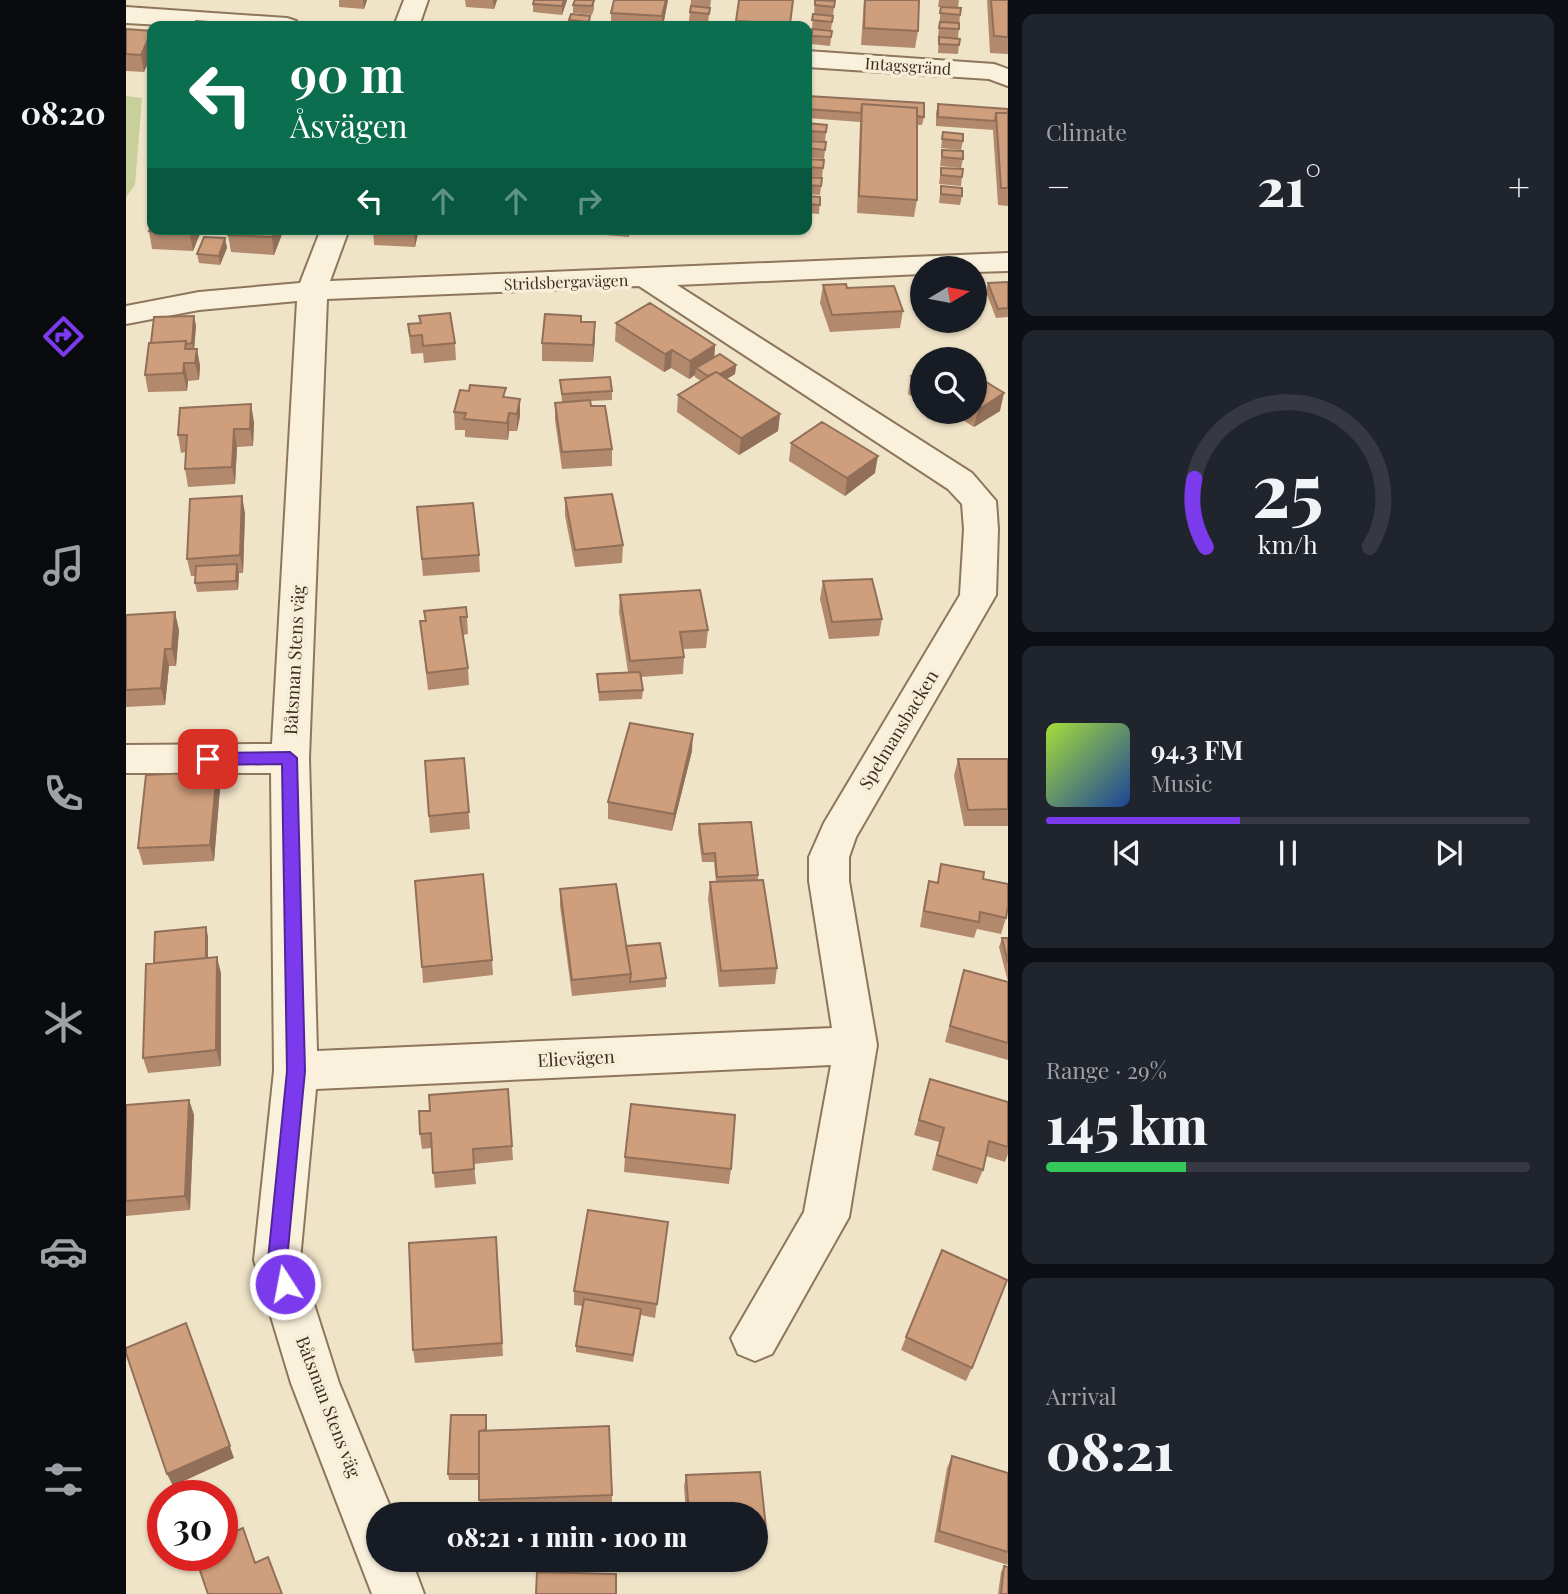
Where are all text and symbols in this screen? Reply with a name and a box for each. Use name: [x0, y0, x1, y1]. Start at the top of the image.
text: 90 m: [290, 40, 404, 105]
icon: left: [175, 49, 266, 140]
street label: Intagsgränd: [864, 52, 952, 79]
text: 08:20: [20, 90, 106, 133]
text: Åsvägen: [290, 103, 408, 146]
text: Climate: [1046, 116, 1127, 147]
text: 21°: [1257, 151, 1321, 220]
text: −: [1046, 160, 1071, 211]
text: +: [1508, 160, 1530, 211]
icon: left: [351, 182, 389, 220]
icon: ahead: [424, 182, 462, 220]
icon: ahead: [497, 182, 535, 220]
icon: right: [570, 182, 608, 220]
north arrow: [910, 256, 987, 332]
map controls: [910, 256, 987, 424]
street label: Stridsbergavägen: [503, 269, 629, 294]
icon: directions: [39, 312, 88, 361]
button: search: [910, 347, 987, 424]
text: 25: [1252, 438, 1324, 535]
text: km/h: [1258, 527, 1318, 560]
icon: music: [39, 541, 88, 590]
street label: Båtsman Stens väg: [278, 584, 310, 735]
street label: Spelmansbacken: [853, 665, 943, 794]
pin: [178, 729, 238, 789]
text: 94.3 FM: [1151, 732, 1243, 767]
icon: arrive: [189, 740, 227, 778]
text: Music: [1151, 767, 1212, 798]
icon: phone: [39, 769, 88, 818]
icon: previous: [1108, 834, 1146, 872]
icon: pause: [1269, 834, 1307, 872]
icon: next: [1430, 834, 1468, 872]
icon: climate: [39, 998, 88, 1047]
street label: Elievägen: [537, 1044, 615, 1072]
text: Range · 29%: [1046, 1054, 1167, 1085]
text: 145 km: [1046, 1089, 1208, 1158]
icon: car: [39, 1227, 88, 1276]
position arrow: [248, 1247, 322, 1321]
street label: Båtsman Stens väg: [291, 1332, 367, 1481]
text: Arrival: [1046, 1380, 1117, 1411]
text: 08:21: [1046, 1415, 1174, 1484]
icon: filters: [39, 1455, 88, 1504]
speed limit sign: 30: [147, 1480, 238, 1571]
text: 08:21 · 1 min · 100 m: [447, 1519, 687, 1554]

